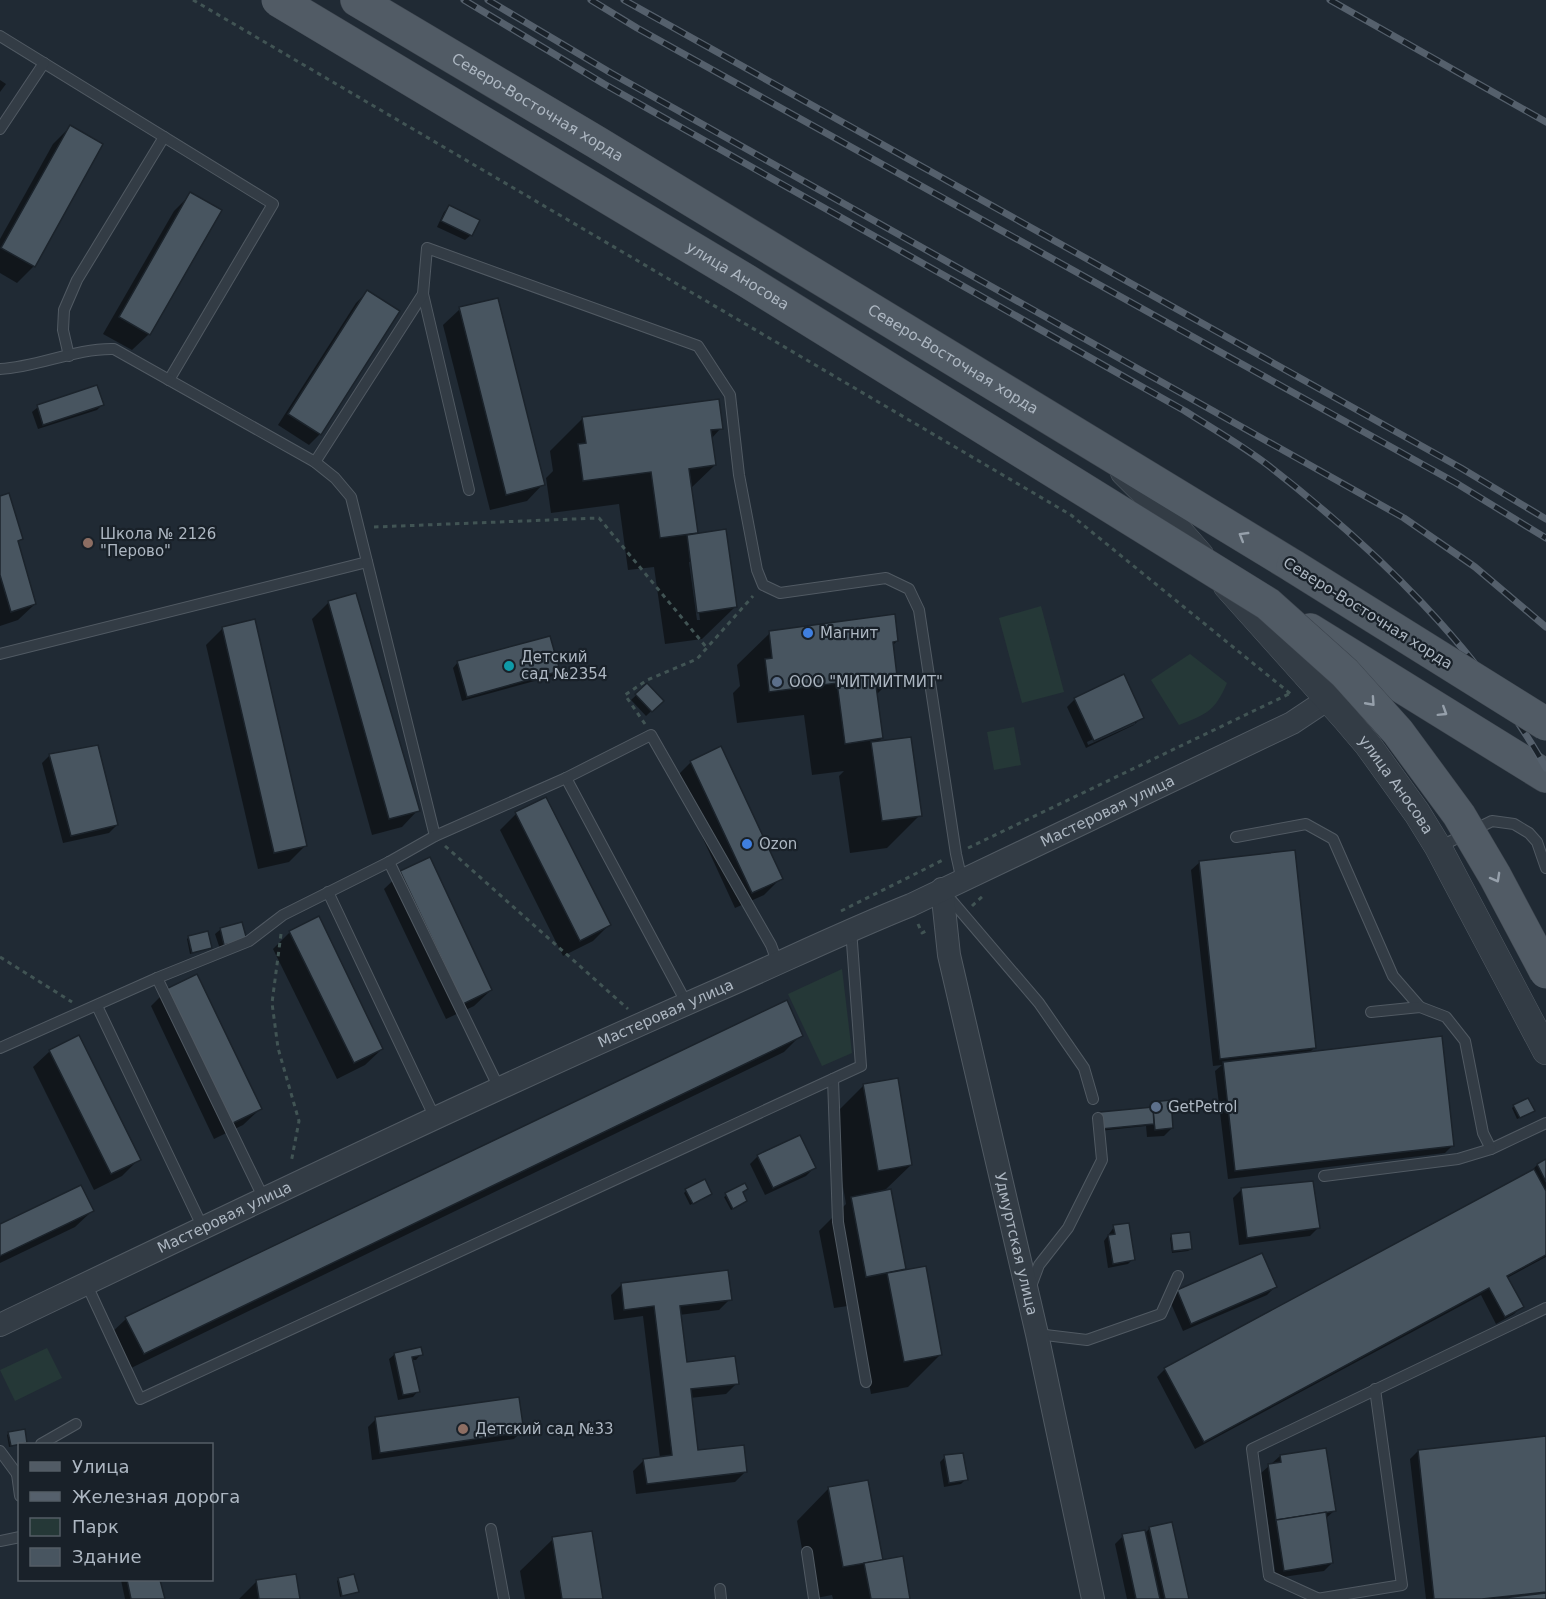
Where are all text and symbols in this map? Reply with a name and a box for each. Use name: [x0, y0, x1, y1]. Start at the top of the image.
street label: Северо-Восточная хорда: [448, 49, 627, 165]
street label: улица Аносова: [683, 238, 792, 314]
street label: Северо-Восточная хорда: [864, 300, 1042, 418]
place label: Школа № 2126 "Перово": [100, 525, 216, 560]
one-way arrow: [1239, 532, 1249, 543]
marker: Школа № 2126 "Перово": [81, 536, 95, 550]
street label: Северо-Восточная хорда: [1280, 553, 1456, 673]
place label: Магнит: [820, 624, 879, 642]
marker: Магнит: [801, 626, 815, 640]
place label: Детский сад №2354: [521, 648, 607, 683]
marker: Детский сад №2354: [502, 659, 516, 673]
place label: ООО "МИТМИТМИТ": [789, 673, 943, 691]
marker: ООО "МИТМИТМИТ": [770, 675, 784, 689]
one-way arrow: [1364, 695, 1375, 706]
one-way arrow: [1436, 704, 1447, 715]
street label: улица Аносова: [1355, 731, 1437, 838]
street label: Мастеровая улица: [1037, 771, 1178, 851]
place label: Ozon: [759, 835, 797, 853]
marker: Ozon: [740, 837, 754, 851]
one-way arrow: [1489, 871, 1500, 882]
street label: Мастеровая улица: [595, 975, 736, 1051]
place label: GetPetrol: [1168, 1098, 1238, 1116]
marker: GetPetrol: [1149, 1100, 1163, 1114]
street label: Удмуртская улица: [991, 1171, 1041, 1317]
street label: Мастеровая улица: [155, 1178, 295, 1257]
place label: Детский сад №33: [475, 1420, 614, 1438]
marker: Детский сад №33: [456, 1422, 470, 1436]
legend: [18, 1443, 213, 1581]
text: Улица: [72, 1456, 129, 1477]
text: Железная дорога: [72, 1486, 240, 1507]
text: Парк: [72, 1516, 119, 1537]
text: Здание: [72, 1546, 142, 1567]

